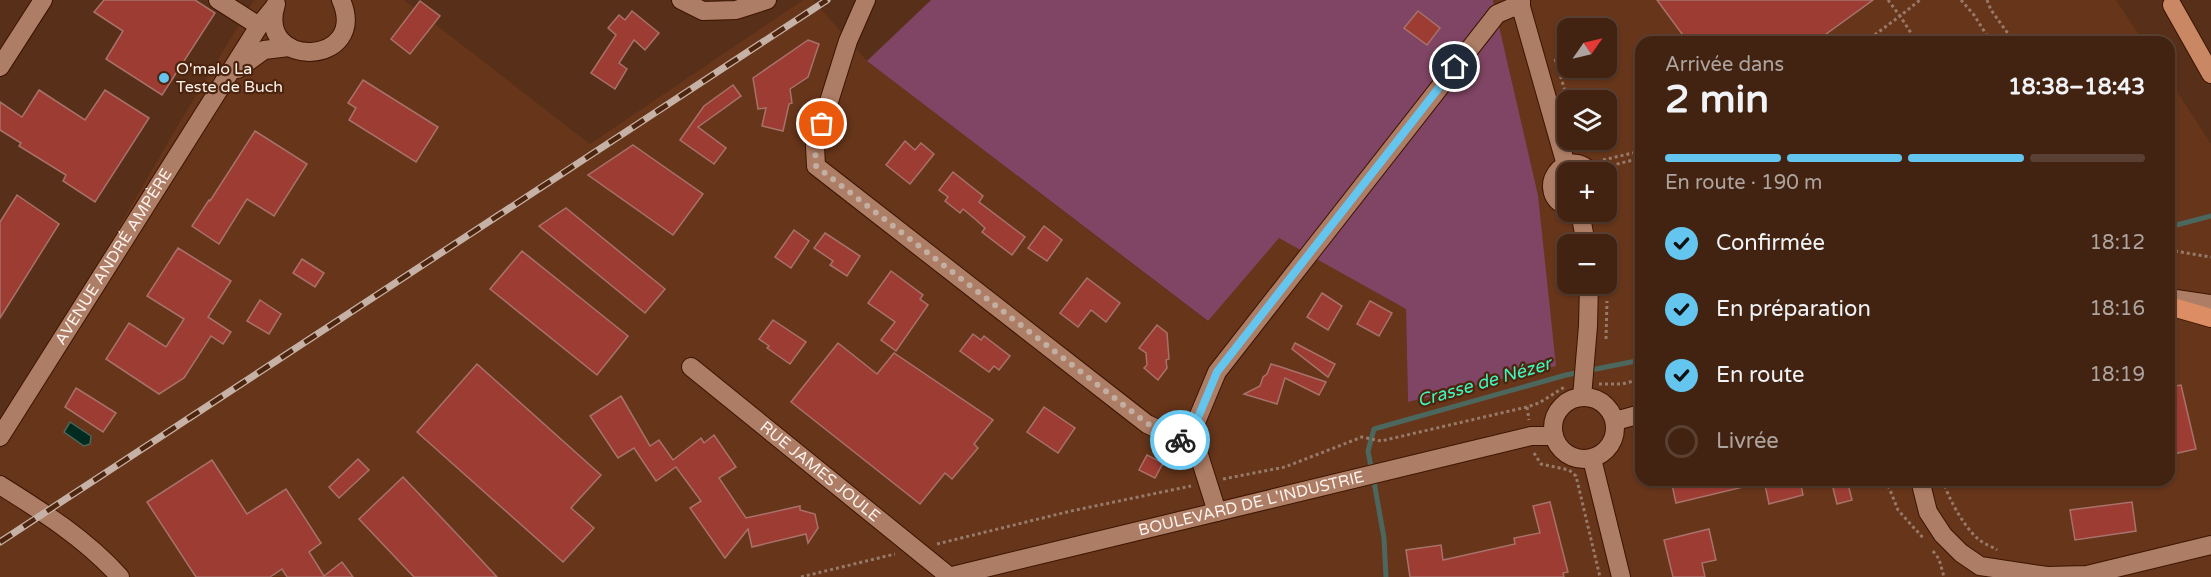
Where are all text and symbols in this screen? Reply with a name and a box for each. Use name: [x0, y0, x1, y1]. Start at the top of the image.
north arrow: [1557, 18, 1617, 78]
map controls: [1557, 18, 1617, 294]
pin: [1429, 41, 1480, 92]
icon: home: [1438, 50, 1471, 83]
text: Arrivée dans: [1665, 53, 1784, 77]
place label: O'malo La Teste de Buch: [176, 59, 283, 97]
marker: O'malo La Teste de Buch: [157, 71, 171, 85]
text: 18:38–18:43: [2008, 74, 2145, 100]
text: 2 min: [1665, 76, 1769, 123]
button: layers: [1557, 90, 1617, 150]
pin: [796, 98, 847, 149]
icon: bag: [805, 107, 838, 140]
button: +: [1557, 162, 1617, 222]
street label: AVENUE ANDRÉ AMPÈRE: [51, 165, 177, 349]
text: En route · 190 m: [1665, 171, 1822, 195]
icon: check: [1665, 227, 1698, 260]
text: Confirmée: [1716, 230, 1825, 256]
text: 18:12: [2090, 231, 2145, 255]
button: −: [1557, 234, 1617, 294]
icon: check: [1665, 293, 1698, 326]
text: En préparation: [1716, 296, 1871, 322]
text: 18:16: [2090, 297, 2145, 321]
water label: Crasse de Nézer: [1415, 352, 1555, 412]
icon: check: [1665, 359, 1698, 392]
text: En route: [1716, 362, 1805, 388]
text: 18:19: [2090, 363, 2145, 387]
courier: [1150, 410, 1210, 470]
street label: RUE JAMES JOULE: [756, 417, 884, 526]
icon: bike: [1164, 424, 1197, 457]
text: Livrée: [1716, 428, 1779, 454]
street label: BOULEVARD DE L'INDUSTRIE: [1136, 467, 1366, 541]

